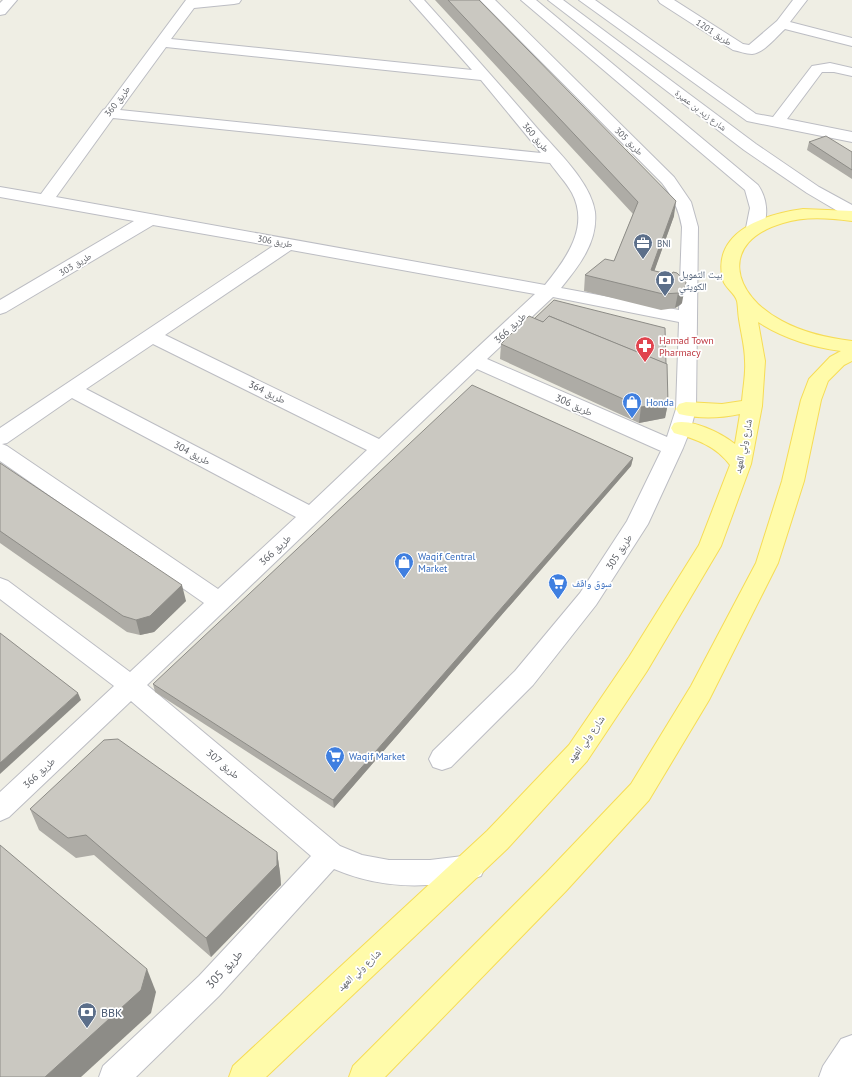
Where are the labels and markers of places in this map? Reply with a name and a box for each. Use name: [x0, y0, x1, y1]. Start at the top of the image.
office icon: BNI: [632, 232, 654, 260]
place label: BNI: [657, 238, 671, 249]
place label: بيت التمويل الكويتي: [679, 268, 723, 294]
bank icon: بيت التمويل الكويتي: [654, 269, 676, 297]
place label: Hamad Town Pharmacy: [659, 334, 714, 359]
pharmacy icon: Hamad Town Pharmacy: [634, 335, 656, 363]
shop icon: Honda: [621, 391, 643, 419]
place label: Honda: [646, 396, 674, 409]
place label: Waqif Central Market: [418, 550, 475, 575]
shop icon: Waqif Central Market: [393, 551, 415, 579]
supermarket icon: سوق واقف: [547, 572, 569, 600]
place label: سوق واقف: [572, 577, 612, 590]
supermarket icon: Waqif Market: [324, 745, 346, 773]
place label: Waqif Market: [349, 750, 406, 763]
bank icon: BBK: [76, 1001, 98, 1029]
place label: BBK: [101, 1005, 122, 1020]

